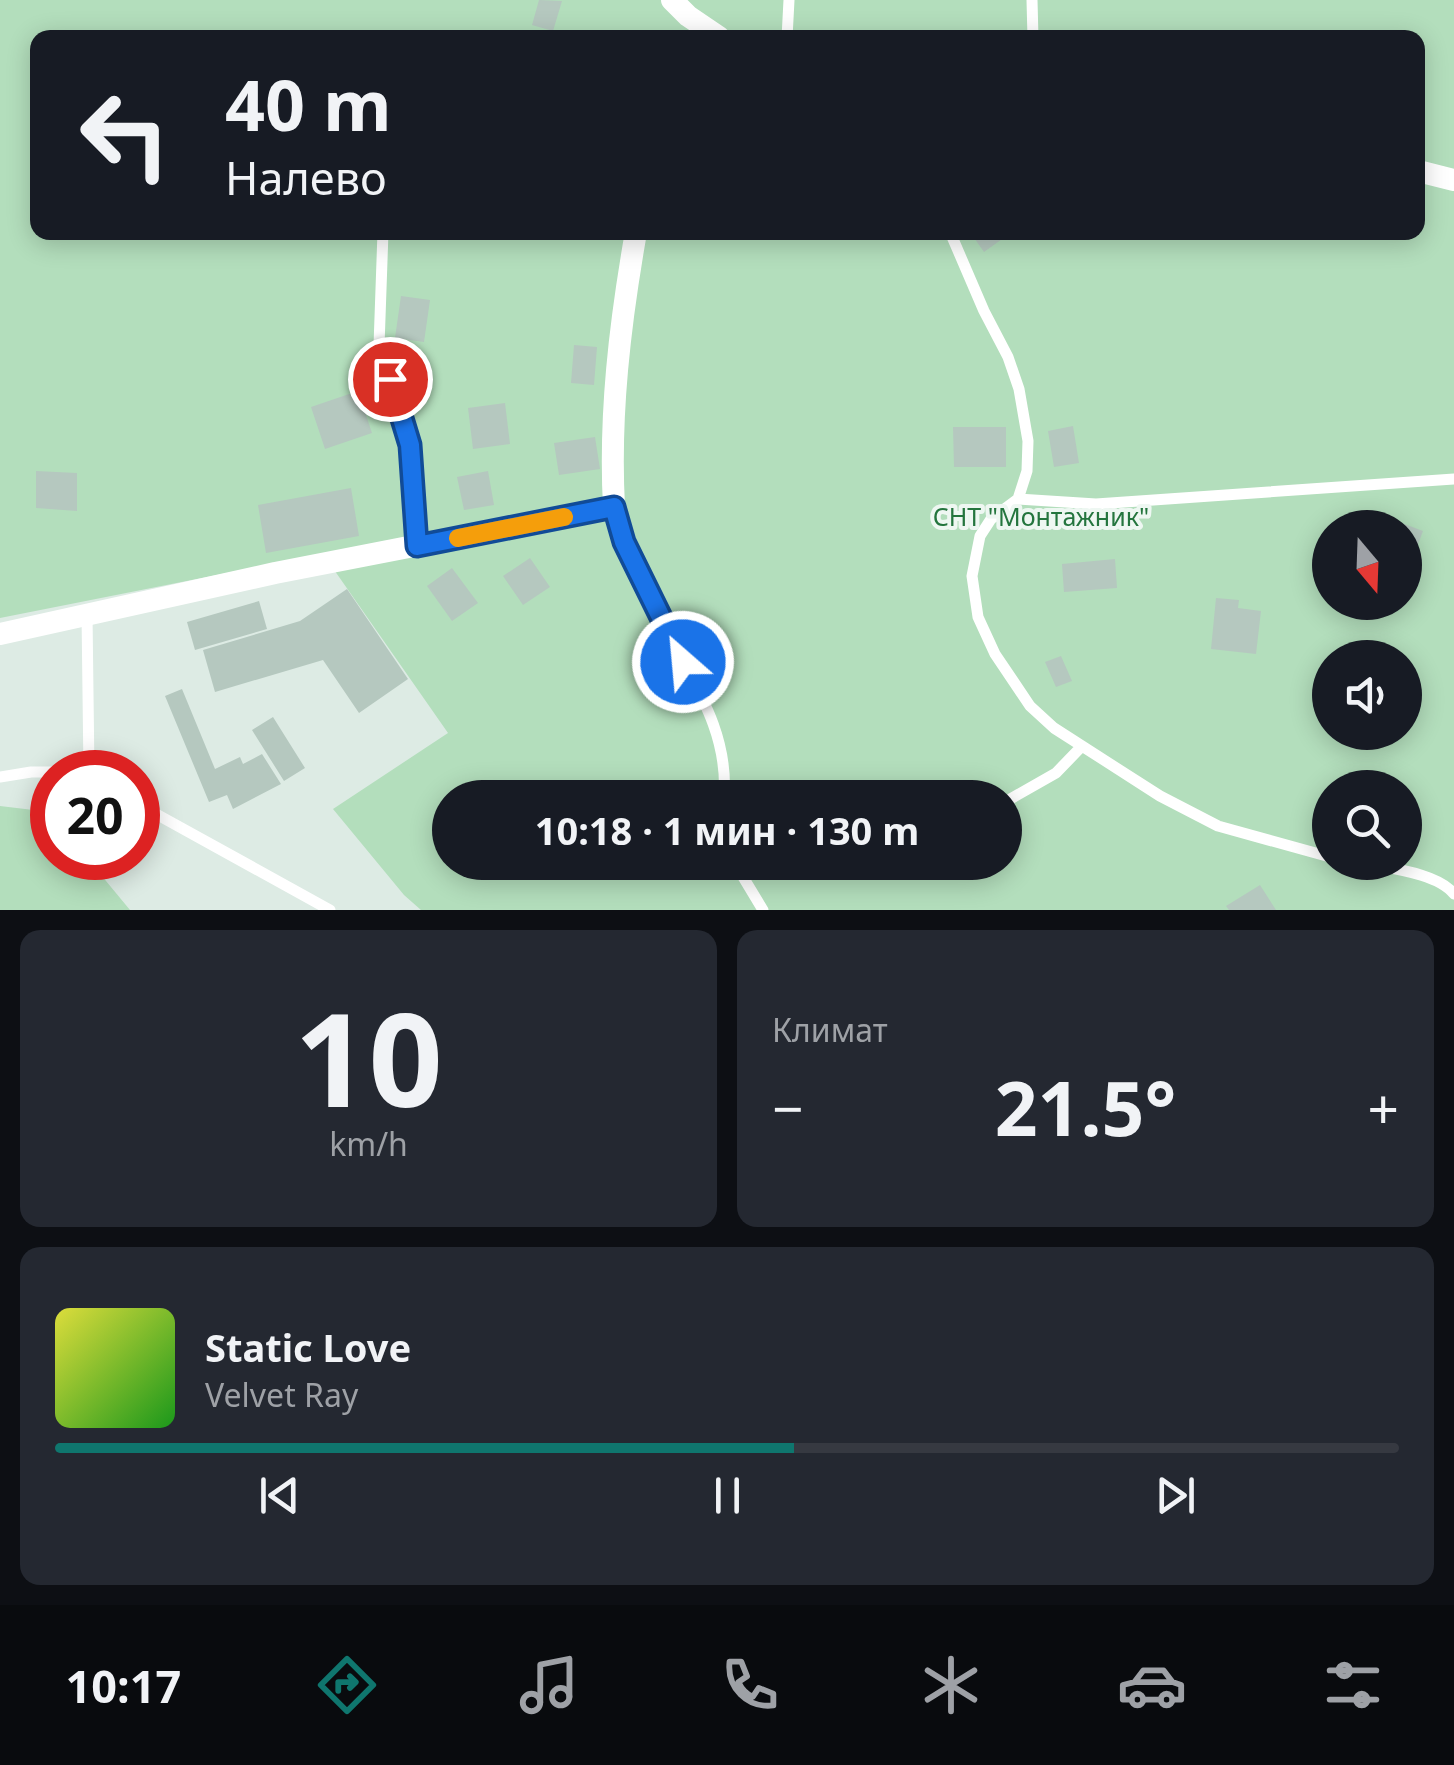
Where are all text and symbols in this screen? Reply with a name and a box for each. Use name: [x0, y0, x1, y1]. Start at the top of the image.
text: 40 m: [225, 56, 392, 152]
icon: left: [60, 70, 190, 200]
text: Налево: [225, 147, 387, 208]
pin: [348, 337, 433, 422]
icon: arrive: [363, 352, 418, 407]
park label: СНТ "Монтажник": [933, 499, 1149, 533]
north arrow: [1312, 510, 1422, 620]
map controls: [1312, 510, 1422, 880]
position arrow: [631, 610, 735, 714]
button: sound: [1312, 640, 1422, 750]
speed limit sign: 20: [30, 750, 160, 880]
button: search: [1312, 770, 1422, 880]
text: 10:18 · 1 мин · 130 m: [535, 804, 919, 856]
text: 10: [294, 968, 443, 1145]
text: Климат: [772, 1008, 888, 1051]
text: 21.5°: [995, 1056, 1176, 1158]
text: −: [772, 1070, 803, 1145]
text: +: [1368, 1070, 1399, 1145]
text: km/h: [329, 1122, 408, 1165]
text: Static Love: [205, 1321, 411, 1373]
text: Velvet Ray: [205, 1373, 358, 1416]
icon: previous: [252, 1468, 307, 1523]
icon: pause: [700, 1468, 755, 1523]
icon: next: [1148, 1468, 1203, 1523]
icon: directions: [312, 1650, 382, 1720]
icon: music: [514, 1650, 584, 1720]
icon: phone: [715, 1650, 785, 1720]
icon: climate: [916, 1650, 986, 1720]
icon: car: [1117, 1650, 1187, 1720]
icon: filters: [1318, 1650, 1388, 1720]
text: 10:17: [66, 1655, 181, 1716]

